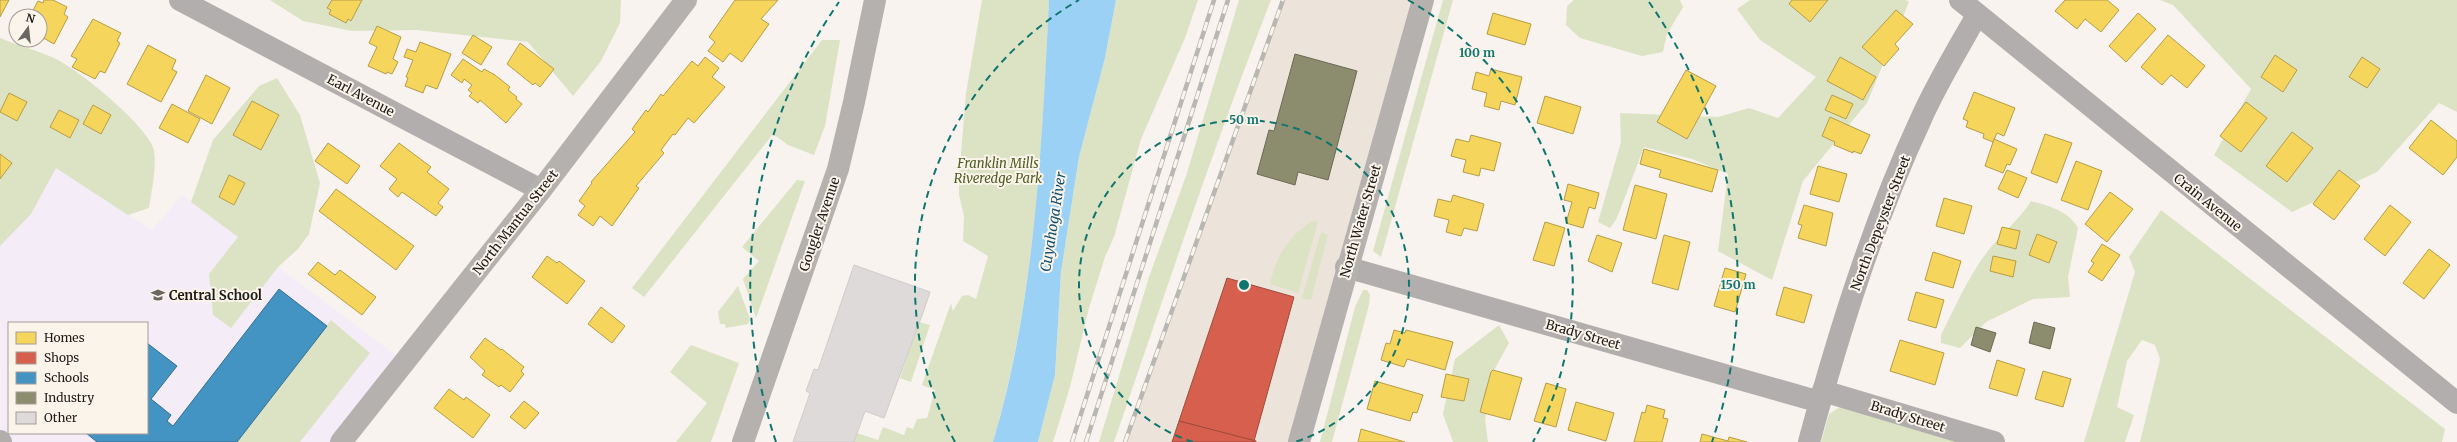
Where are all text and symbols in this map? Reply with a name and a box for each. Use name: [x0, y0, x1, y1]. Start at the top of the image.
north arrow: [8, 8, 48, 48]
text: N: [25, 10, 37, 26]
text: 100 m: [1459, 45, 1495, 60]
street label: Earl Avenue: [324, 71, 398, 120]
text: 50 m: [1229, 112, 1259, 127]
street label: North Depeyster Street: [1847, 153, 1914, 293]
park label: Franklin Mills Riveredge Park: [954, 155, 1042, 187]
street label: North Water Street: [1336, 163, 1385, 280]
street label: North Mantua Street: [469, 166, 562, 278]
water label: Cuyahoga River: [1036, 170, 1070, 273]
street label: Crain Avenue: [2170, 170, 2245, 235]
street label: Gougler Avenue: [795, 175, 844, 273]
text: 150 m: [1721, 277, 1756, 292]
centre of rings: [1237, 278, 1251, 292]
school or university icon: Central School: [150, 287, 166, 303]
place label: Central School: [169, 287, 262, 304]
street label: Brady Street: [1544, 316, 1622, 353]
legend: [8, 322, 148, 434]
text: Homes: [44, 330, 85, 345]
text: Shops: [44, 350, 79, 365]
text: Schools: [44, 370, 89, 385]
text: Industry: [44, 390, 94, 405]
street label: Brady Street: [1869, 397, 1947, 436]
text: Other: [44, 410, 78, 425]

